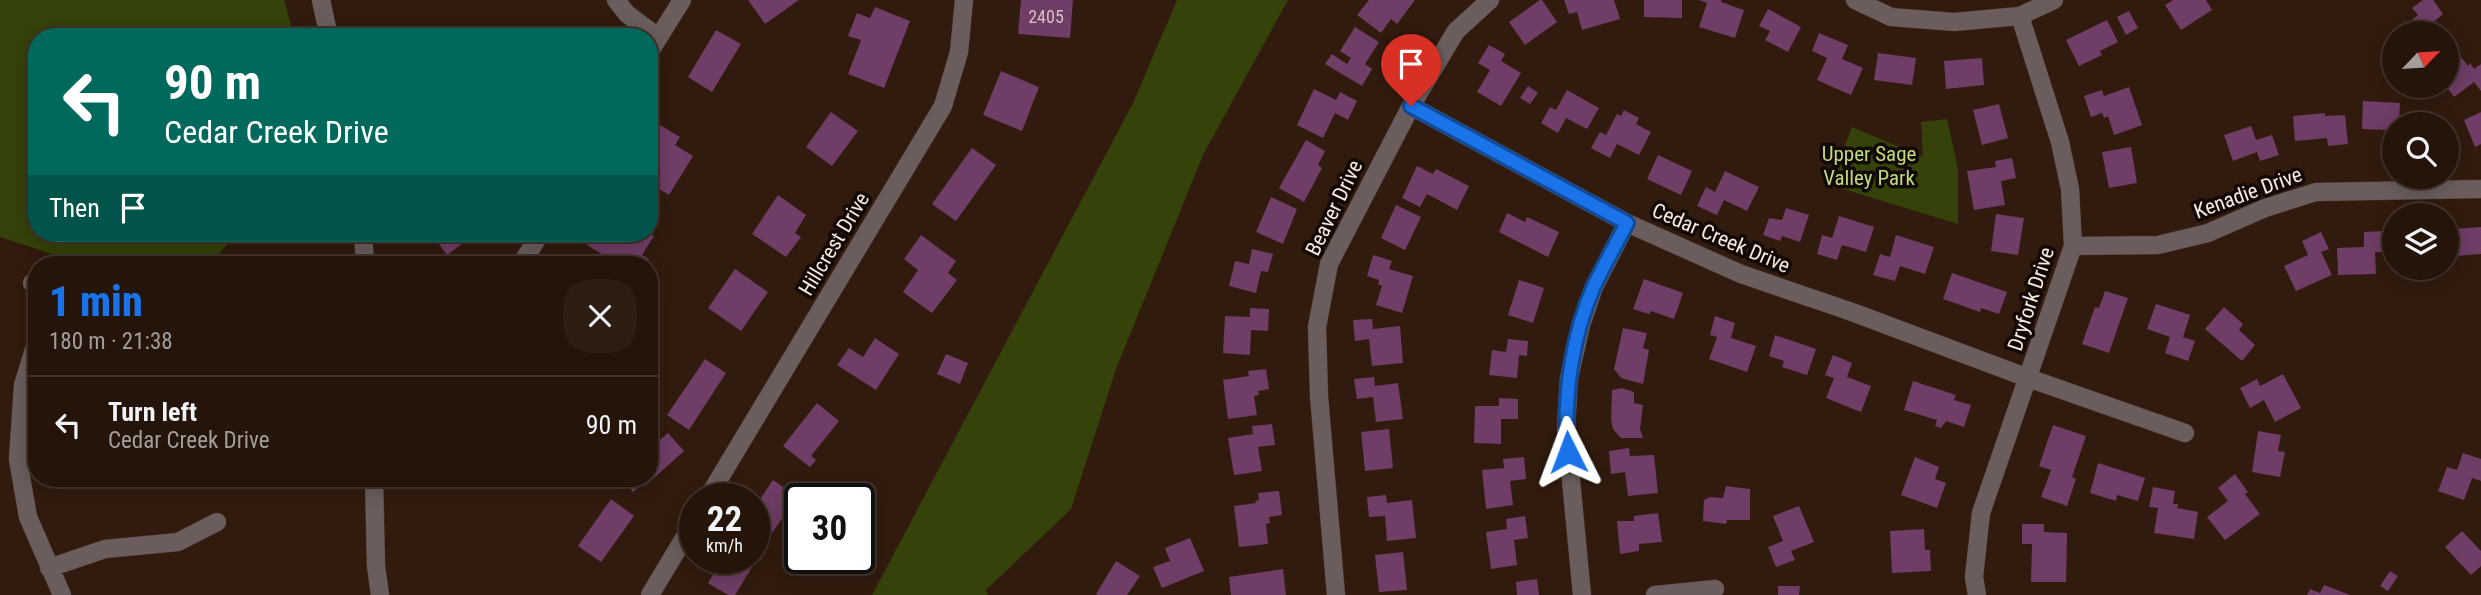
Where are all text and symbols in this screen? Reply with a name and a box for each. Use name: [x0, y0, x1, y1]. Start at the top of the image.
house number: 2405: [1028, 6, 1064, 27]
north arrow: [2382, 21, 2459, 98]
map controls: [2382, 21, 2459, 280]
pin: [1381, 34, 1441, 106]
icon: arrive: [1392, 45, 1430, 83]
text: 90 m: [164, 54, 261, 111]
icon: left: [49, 56, 140, 147]
button: search: [2382, 112, 2459, 189]
text: Cedar Creek Drive: [164, 113, 389, 151]
park label: Upper Sage Valley Park: [1822, 142, 1917, 190]
street label: Beaver Drive: [1301, 156, 1367, 260]
street label: Kenadie Drive: [2191, 162, 2305, 224]
street label: Hillcrest Drive: [794, 188, 874, 300]
icon: arrive: [114, 189, 152, 227]
text: Then: [49, 193, 100, 223]
street label: Cedar Creek Drive: [1648, 198, 1794, 278]
button: layers: [2382, 203, 2459, 280]
street label: Dryfork Drive: [2003, 244, 2059, 354]
text: 1 min: [49, 277, 143, 326]
button: close: [563, 279, 637, 353]
text: 180 m · 21:38: [49, 328, 173, 355]
text: Turn left: [108, 397, 197, 427]
icon: left: [49, 406, 87, 444]
text: 90 m: [586, 410, 637, 440]
position arrow: [1531, 415, 1605, 489]
text: Cedar Creek Drive: [108, 427, 269, 454]
speed limit sign: 30: [784, 483, 875, 574]
text: 22: [707, 499, 742, 540]
text: km/h: [706, 535, 743, 556]

